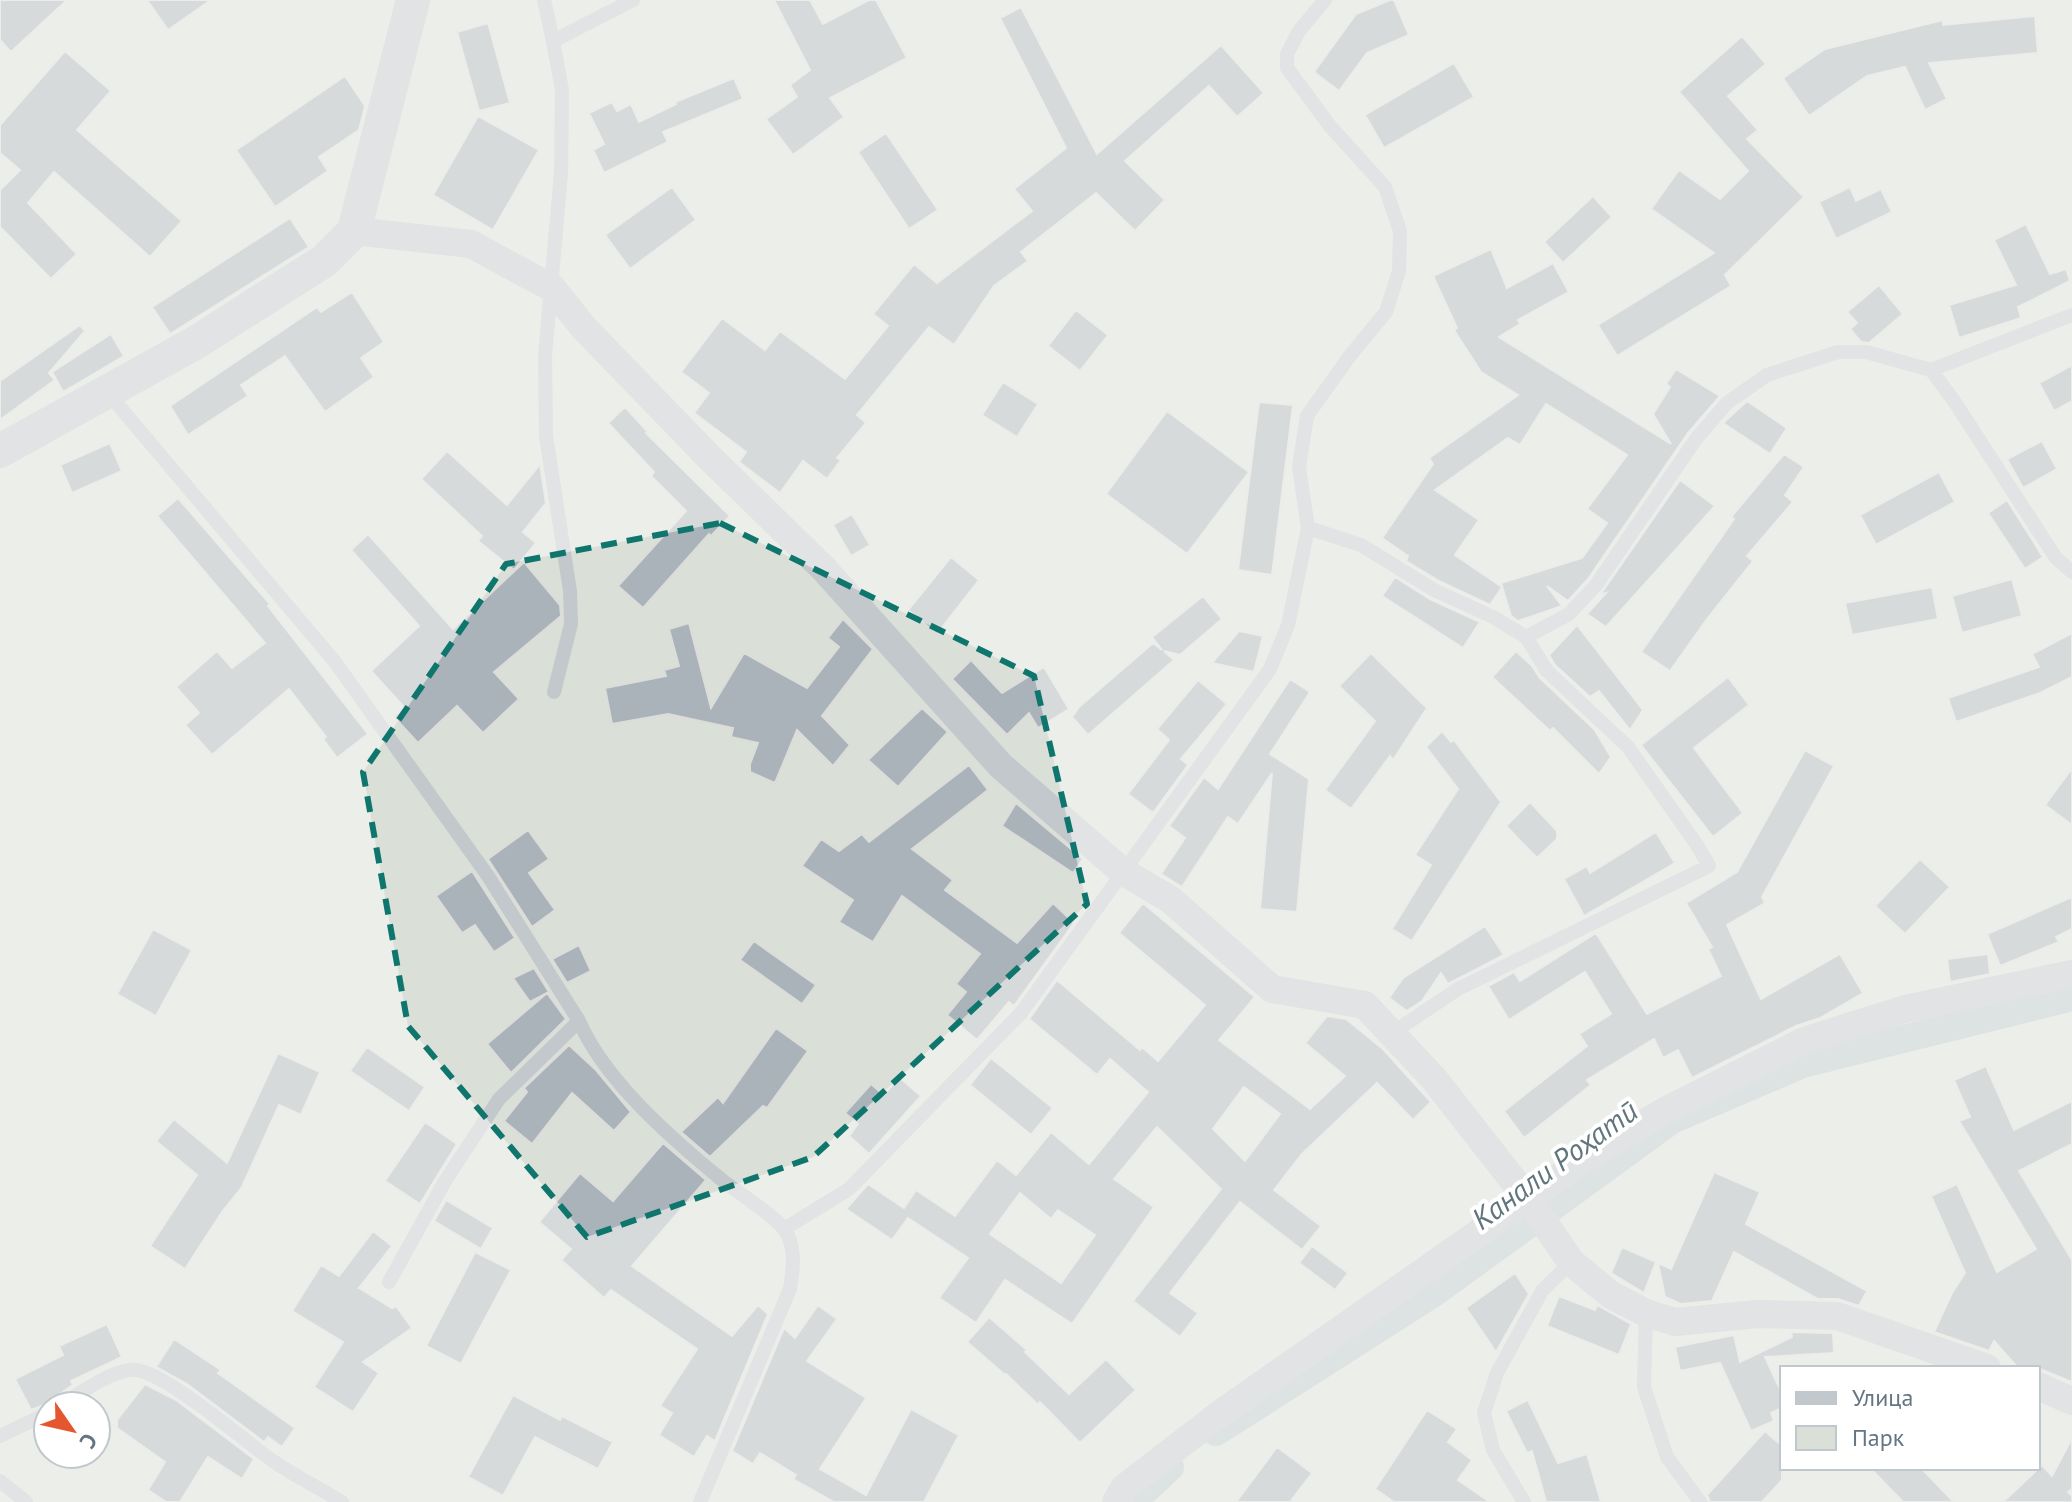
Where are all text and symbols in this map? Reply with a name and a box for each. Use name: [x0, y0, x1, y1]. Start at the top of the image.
water label: Канали Роҳатӣ: [1463, 1091, 1645, 1237]
legend: [1780, 1366, 2040, 1470]
text: Улица: [1852, 1382, 1913, 1413]
north arrow: [32, 1390, 112, 1470]
text: Парк: [1852, 1422, 1905, 1453]
text: С: [74, 1428, 104, 1454]

